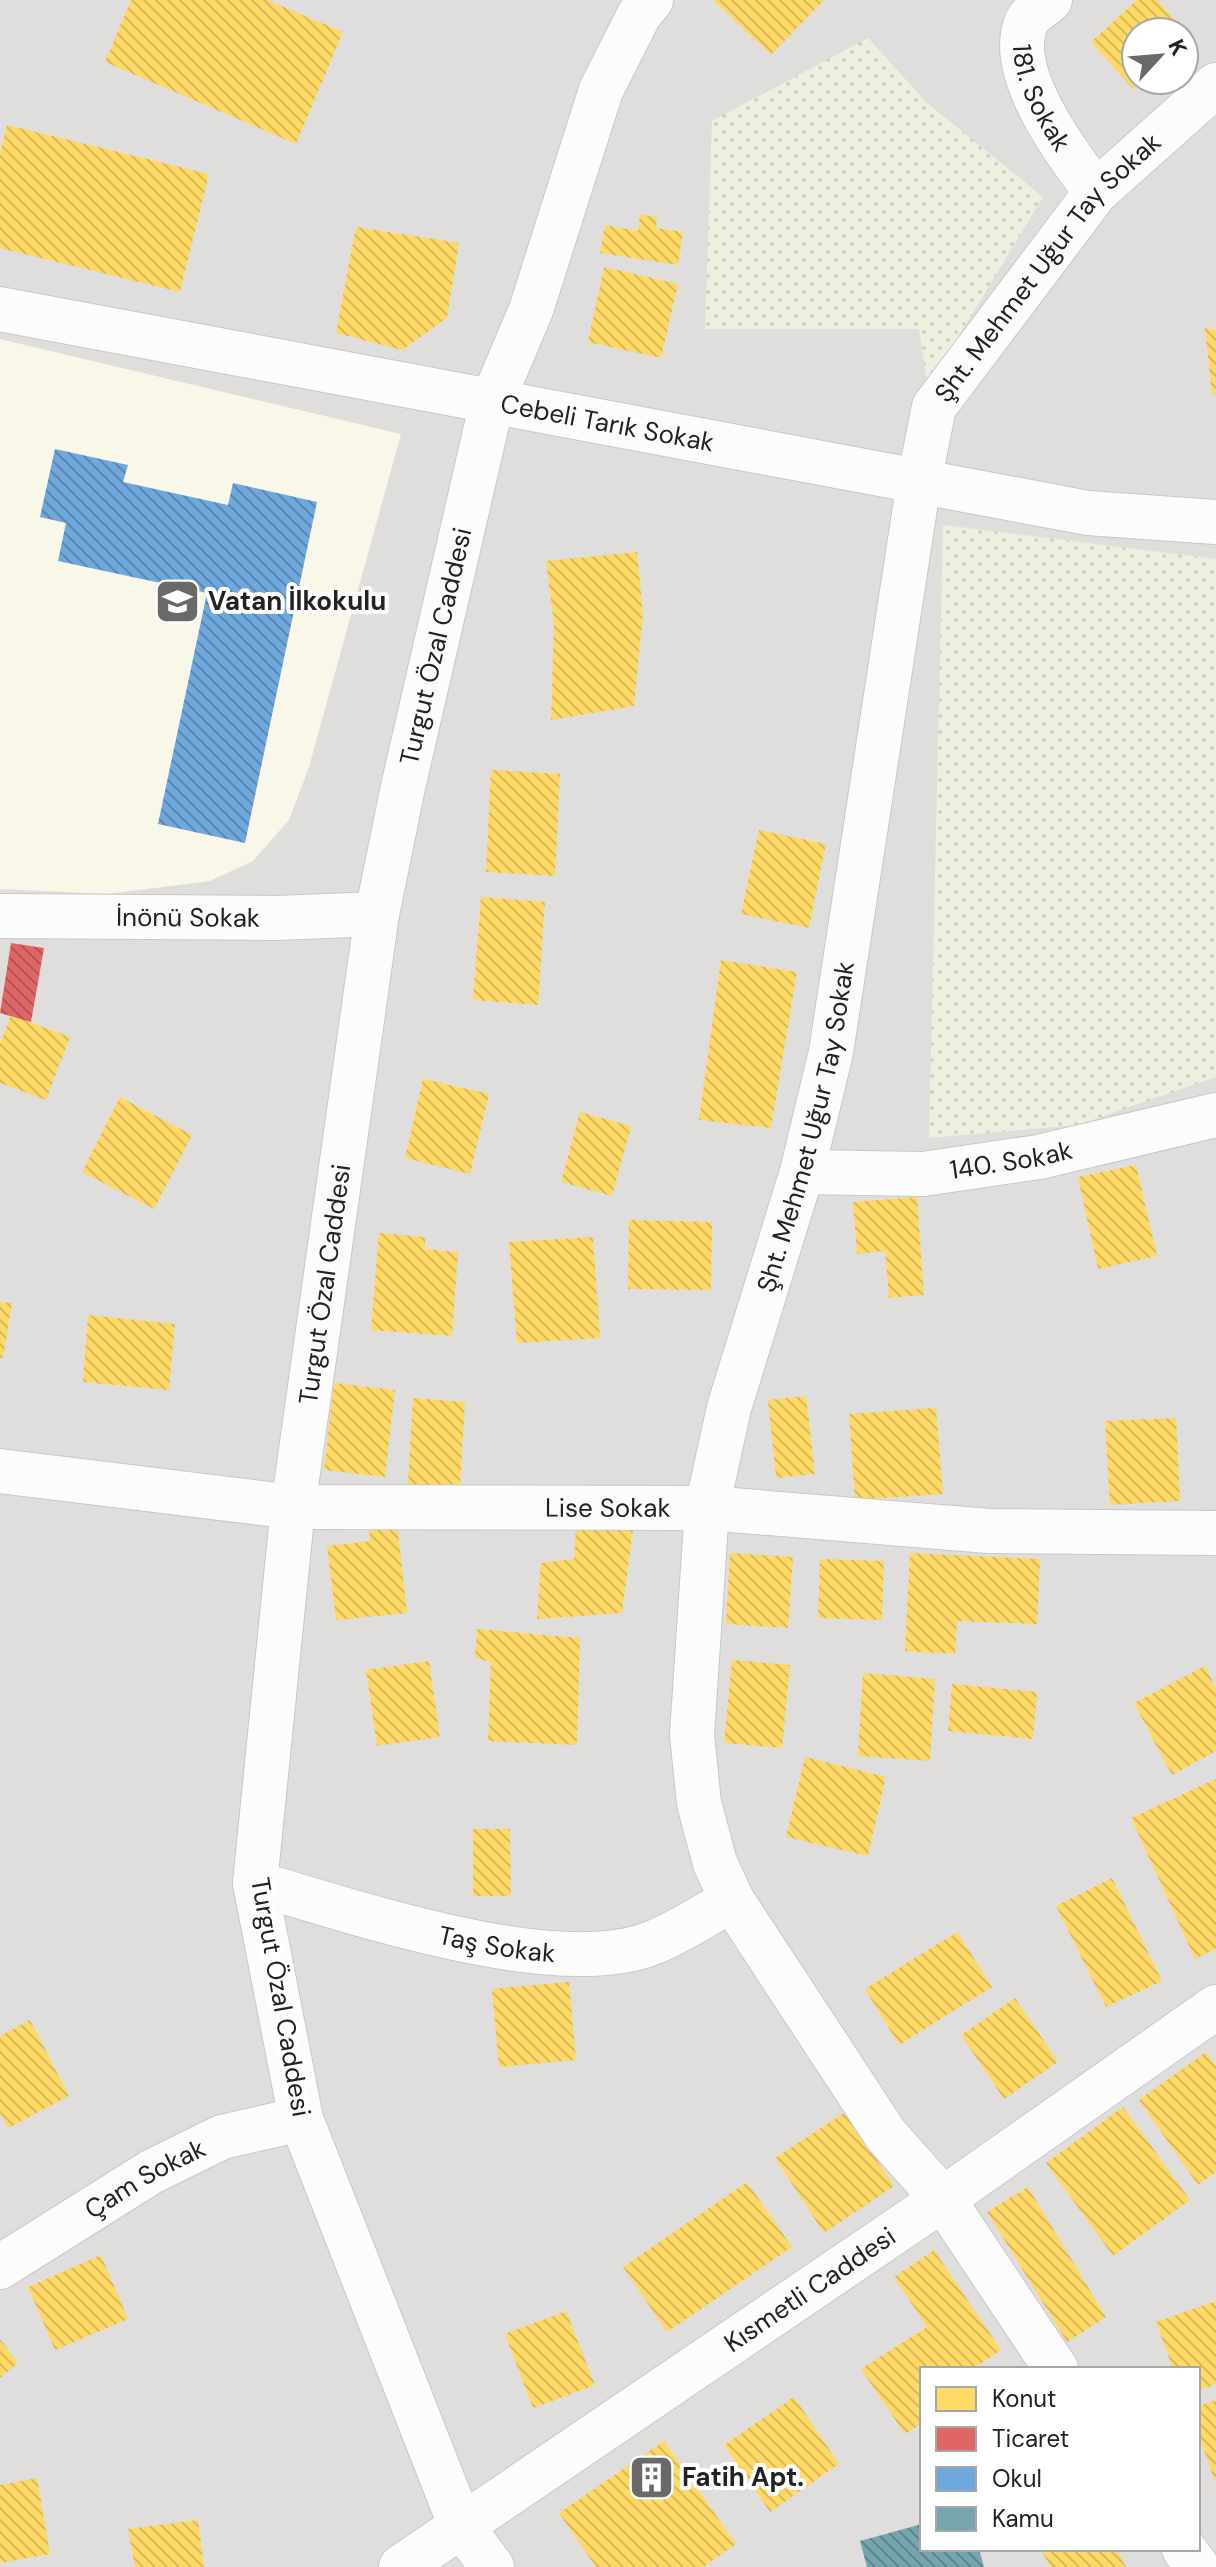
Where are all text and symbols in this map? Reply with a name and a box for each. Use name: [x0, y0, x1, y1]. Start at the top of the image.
north arrow: [1120, 16, 1200, 96]
text: K: [1161, 35, 1194, 60]
street label: 181. Sokak: [1005, 43, 1079, 158]
street label: Şht. Mehmet Uğur Tay Sokak: [927, 125, 1168, 409]
street label: Cebeli Tarık Sokak: [498, 386, 717, 460]
street label: Turgut Özal Caddesi: [392, 524, 479, 768]
school or university icon: Vatan İlkokulu: [153, 577, 201, 625]
place label: Vatan İlkokulu: [208, 584, 386, 618]
street label: İnönü Sokak: [116, 900, 260, 935]
street label: Şht. Mehmet Uğur Tay Sokak: [749, 959, 862, 1296]
street label: 140. Sokak: [947, 1133, 1076, 1187]
street label: Turgut Özal Caddesi: [291, 1162, 358, 1407]
street label: Lise Sokak: [545, 1491, 671, 1525]
street label: Turgut Özal Caddesi: [243, 1875, 319, 2119]
street label: Taş Sokak: [435, 1918, 557, 1970]
street label: Çam Sokak: [78, 2131, 211, 2226]
street label: Kısmetli Caddesi: [717, 2219, 902, 2360]
legend: [920, 2367, 1200, 2551]
text: Konut: [992, 2383, 1056, 2414]
text: Ticaret: [992, 2423, 1069, 2454]
building icon: Fatih Apt.: [627, 2453, 675, 2501]
place label: Fatih Apt.: [682, 2460, 804, 2494]
text: Okul: [992, 2463, 1042, 2494]
text: Kamu: [992, 2503, 1054, 2534]

